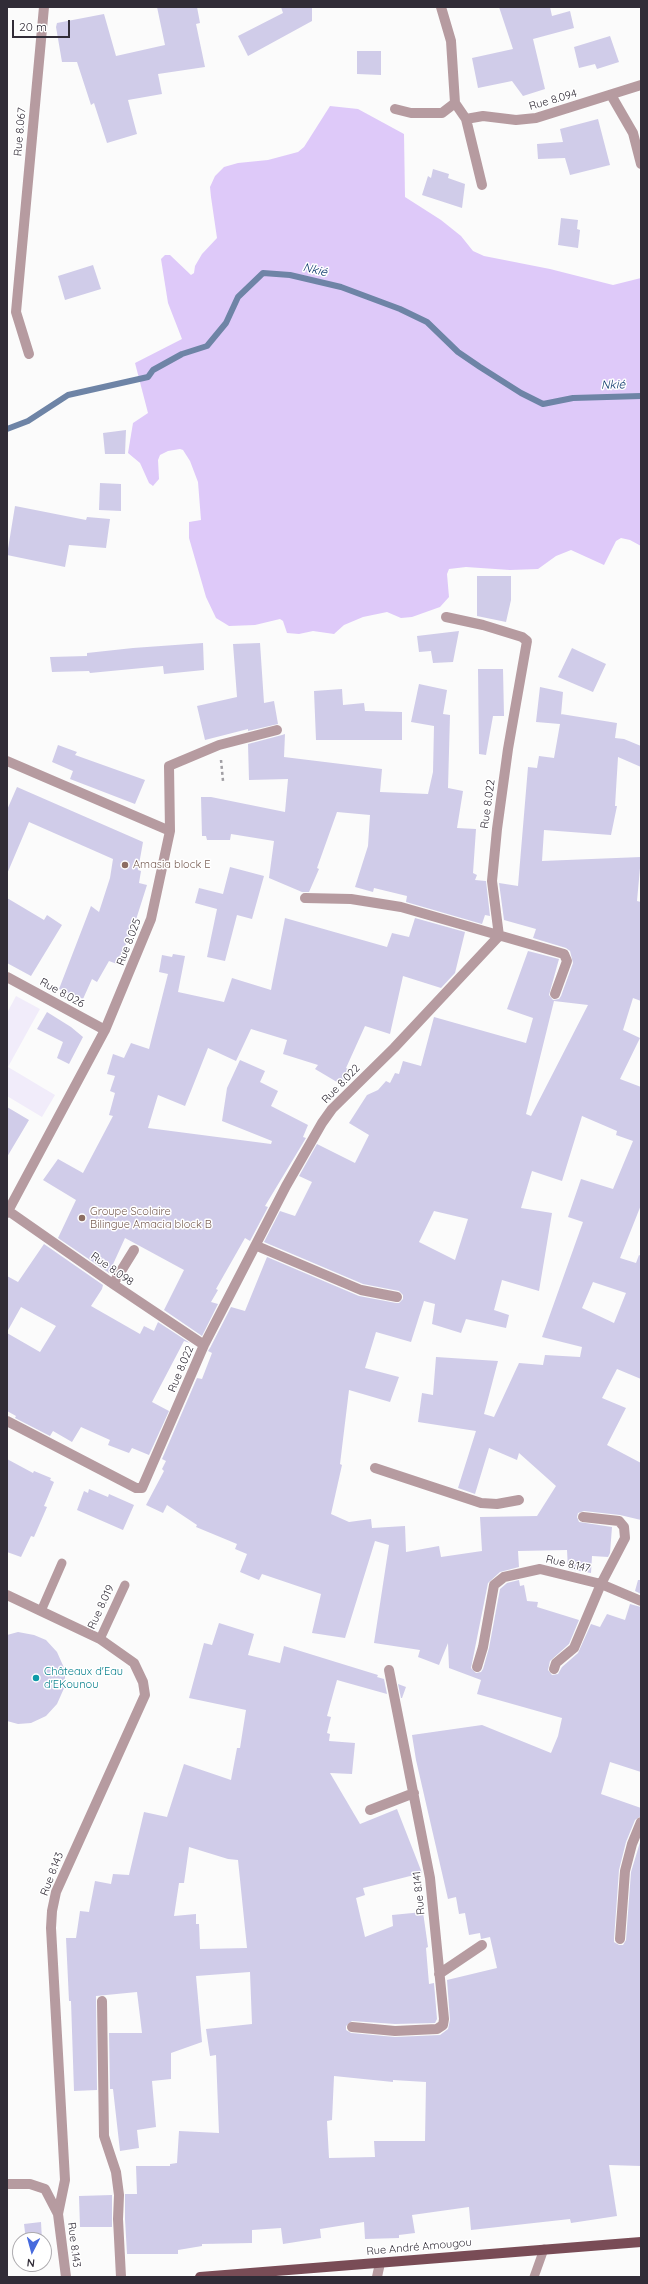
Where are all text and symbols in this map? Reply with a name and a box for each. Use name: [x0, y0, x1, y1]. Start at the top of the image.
scale bar: [14, 12, 72, 38]
text: 20 m: [19, 19, 47, 34]
street label: Rue 8.094: [528, 87, 578, 113]
street label: Rue 8.067: [11, 107, 29, 157]
water label: Nkié: [301, 260, 329, 280]
water label: Nkié: [601, 377, 625, 393]
street label: Rue 8.022: [478, 779, 498, 829]
place label: Amasia block E: [133, 858, 211, 872]
marker: Amasia block E: [120, 860, 130, 870]
street label: Rue 8.025: [114, 917, 144, 967]
street label: Rue 8.026: [37, 975, 87, 1011]
street label: Rue 8.022: [319, 1062, 363, 1106]
place label: Groupe Scolaire Bilingue Amacia block B: [90, 1205, 212, 1231]
marker: Groupe Scolaire Bilingue Amacia block B: [77, 1213, 87, 1223]
street label: Rue 8.098: [88, 1249, 136, 1289]
street label: Rue 8.022: [165, 1344, 197, 1394]
street label: Rue 8.147: [544, 1552, 592, 1576]
street label: Rue 8.019: [85, 1583, 117, 1631]
place label: Châteaux d'Eau d'EKounou: [44, 1665, 123, 1691]
marker: Châteaux d'Eau d'EKounou: [31, 1673, 41, 1683]
street label: Rue 8.143: [38, 1850, 66, 1898]
street label: Rue 8.141: [410, 1870, 428, 1916]
street label: Rue 8.143: [65, 2222, 83, 2268]
north arrow: [12, 2232, 52, 2272]
street label: Rue André Amougou: [366, 2236, 472, 2258]
text: N: [26, 2256, 36, 2270]

